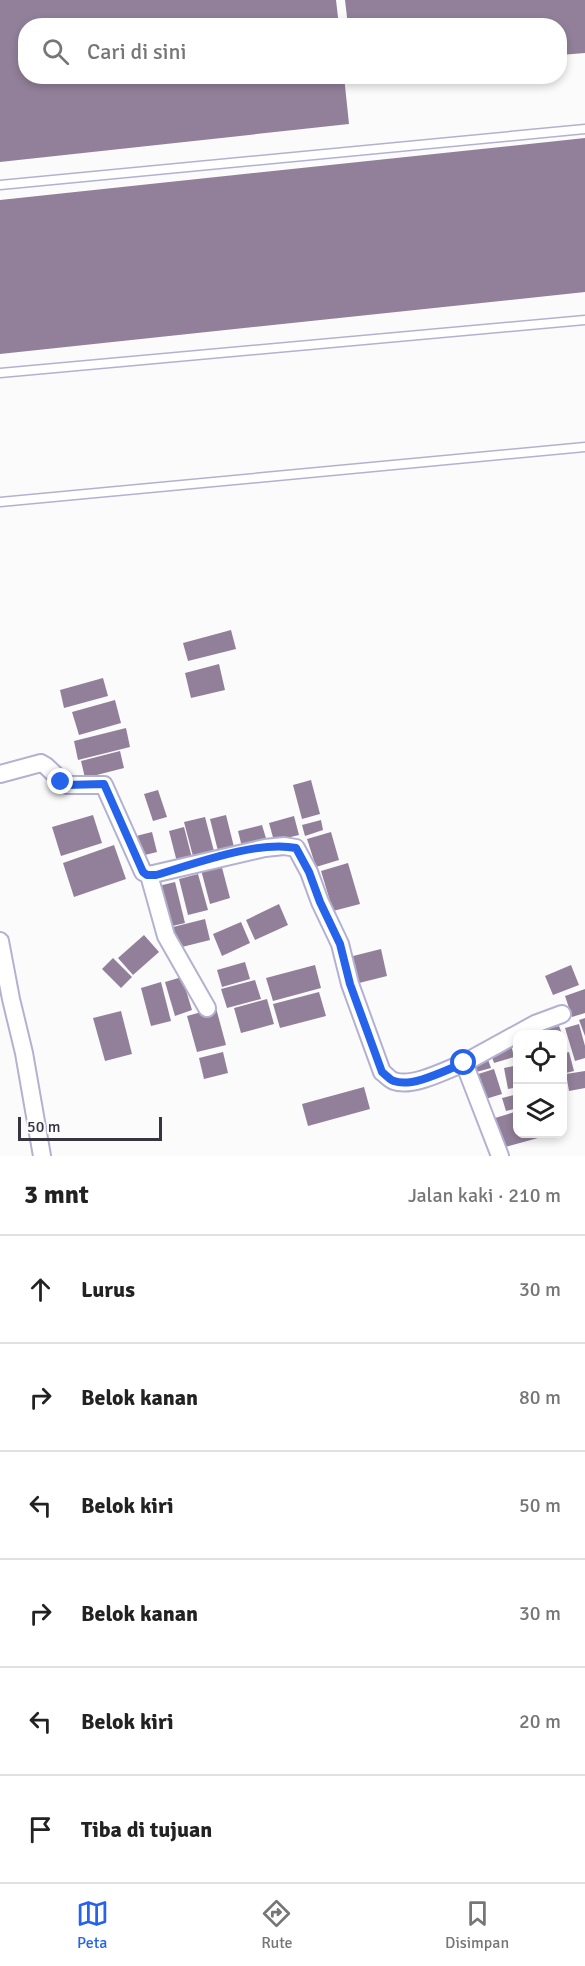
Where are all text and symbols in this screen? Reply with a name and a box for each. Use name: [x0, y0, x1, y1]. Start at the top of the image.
search box: [18, 18, 567, 84]
icon: search: [39, 35, 72, 68]
text: Cari di sini: [87, 38, 187, 65]
route end: [47, 768, 73, 794]
map controls: [513, 1030, 567, 1138]
button: locate: [513, 1030, 567, 1084]
route start: [450, 1049, 476, 1075]
button: layers: [513, 1084, 567, 1138]
scale bar: [18, 1114, 162, 1142]
text: 50 m: [27, 1117, 61, 1137]
text: 3 mnt: [24, 1179, 89, 1211]
text: Jalan kaki · 210 m: [408, 1183, 561, 1208]
icon: ahead: [24, 1273, 57, 1306]
text: Lurus: [81, 1276, 135, 1303]
text: 30 m: [519, 1277, 561, 1302]
icon: right: [24, 1381, 57, 1414]
text: Belok kanan: [81, 1384, 198, 1411]
text: 80 m: [519, 1385, 561, 1410]
icon: left: [24, 1489, 57, 1522]
text: Belok kiri: [81, 1492, 174, 1519]
text: 50 m: [519, 1493, 561, 1518]
icon: right: [24, 1597, 57, 1630]
text: Belok kanan: [81, 1600, 198, 1627]
text: 30 m: [519, 1601, 561, 1626]
icon: left: [24, 1705, 57, 1738]
text: Belok kiri: [81, 1708, 174, 1735]
text: 20 m: [519, 1709, 561, 1734]
icon: arrive: [24, 1813, 57, 1846]
text: Tiba di tujuan: [81, 1816, 212, 1843]
tab: Peta: [76, 1897, 109, 1953]
tab: Rute: [260, 1897, 293, 1953]
tab: Disimpan: [445, 1897, 509, 1953]

